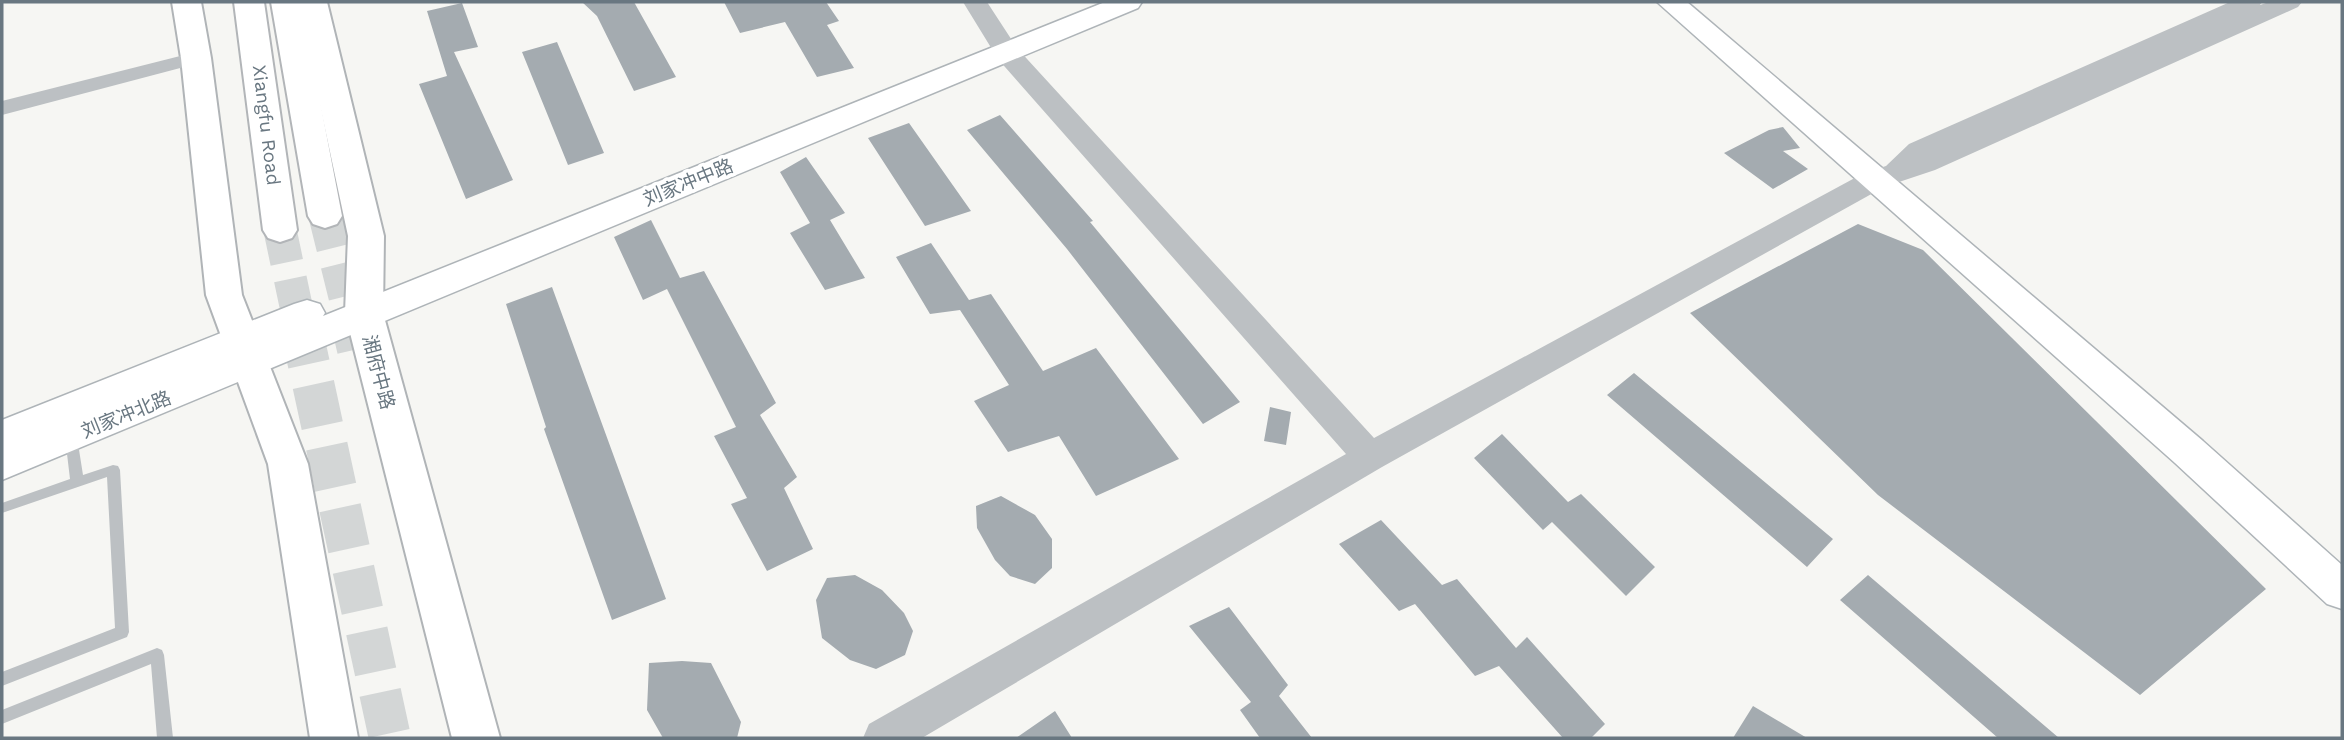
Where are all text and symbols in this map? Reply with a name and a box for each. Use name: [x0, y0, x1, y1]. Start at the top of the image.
street label: Xiangfu Road: [248, 64, 285, 187]
street label: 刘家冲中路: [640, 154, 737, 211]
street label: 湘府中路: [358, 332, 399, 412]
street label: 刘家冲北路: [78, 386, 175, 443]

